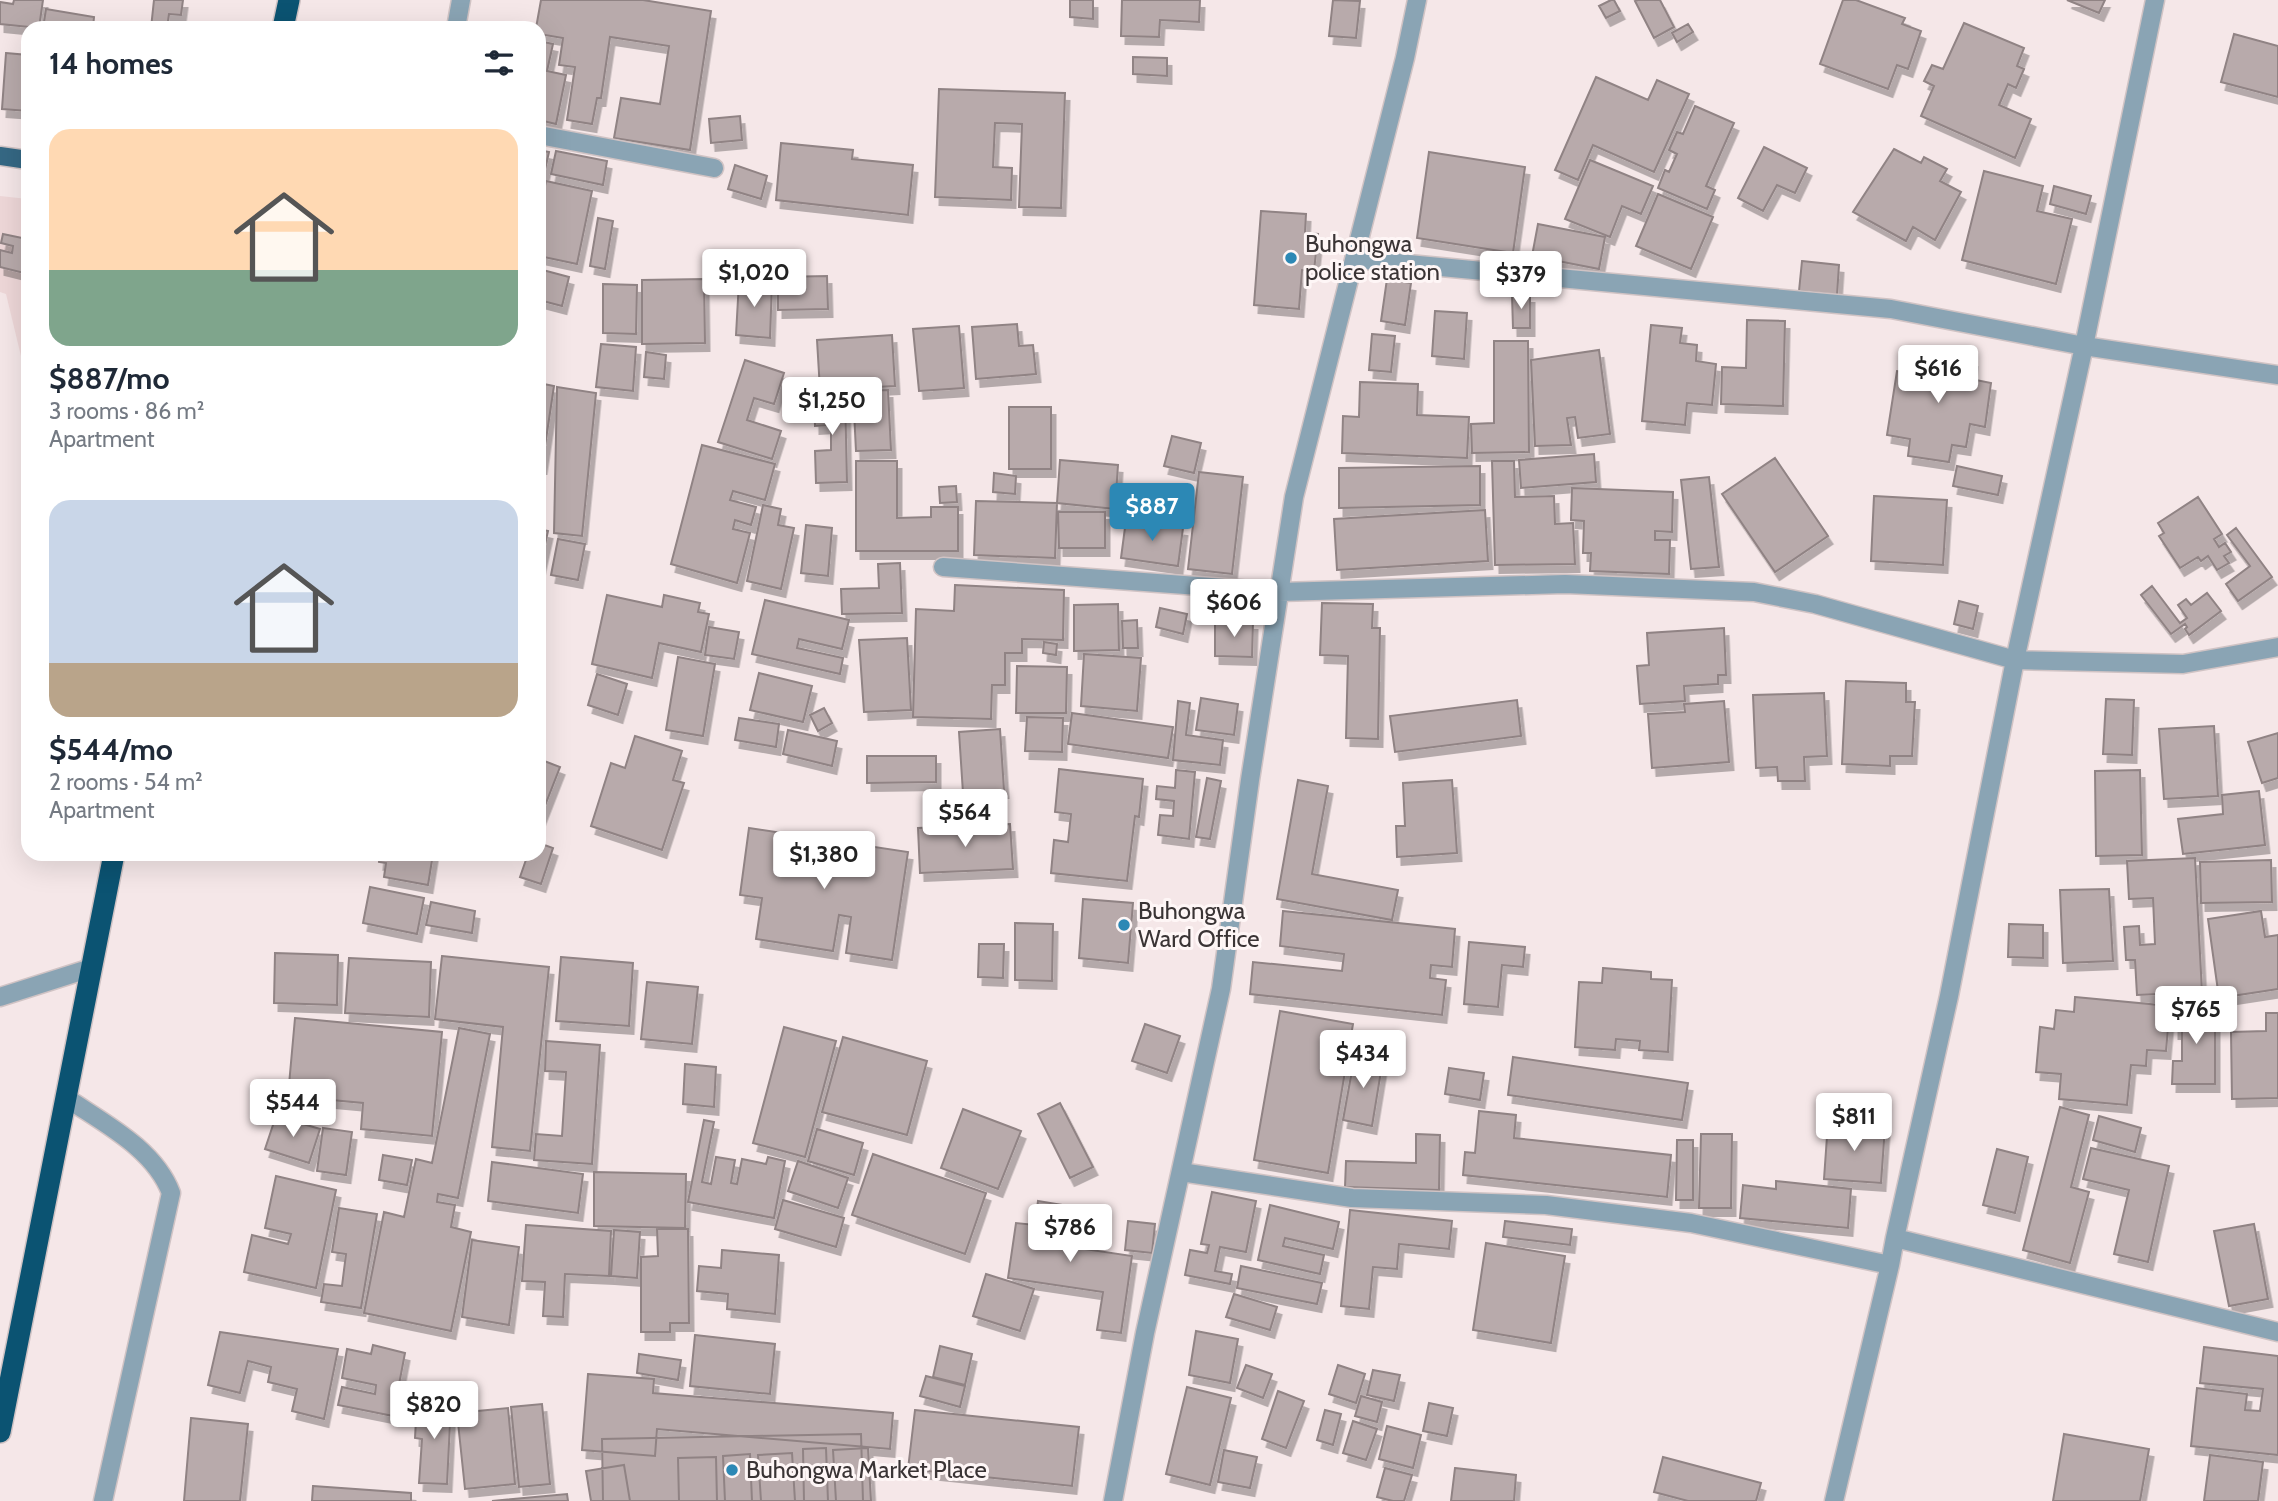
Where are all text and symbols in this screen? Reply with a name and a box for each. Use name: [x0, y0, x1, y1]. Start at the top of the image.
icon: filters: [480, 44, 518, 82]
text: 14 homes: [49, 45, 173, 82]
icon: home: [221, 174, 347, 300]
place label: Buhongwa police station: [1305, 229, 1440, 286]
pin: $1,020: [697, 250, 811, 309]
marker: Buhongwa police station: [1283, 250, 1299, 266]
pin: $379: [1480, 252, 1562, 311]
text: $1,020: [718, 258, 790, 286]
text: $379: [1496, 260, 1546, 288]
pin: $616: [1897, 346, 1979, 405]
text: $616: [1914, 354, 1962, 382]
text: $887/mo: [49, 360, 170, 397]
pin: $1,250: [775, 378, 889, 437]
text: $1,250: [798, 386, 866, 414]
text: 3 rooms · 86 m²: [49, 397, 204, 425]
text: Apartment: [49, 425, 154, 453]
pin: $887: [1111, 484, 1193, 543]
text: $887: [1126, 492, 1178, 520]
icon: home: [221, 545, 347, 671]
pin: $606: [1193, 580, 1275, 639]
text: $606: [1206, 588, 1262, 616]
text: $544/mo: [49, 731, 173, 768]
text: 2 rooms · 54 m²: [49, 768, 203, 796]
pin: $564: [924, 790, 1006, 849]
text: Apartment: [49, 796, 154, 824]
text: $564: [939, 798, 991, 826]
pin: $1,380: [767, 832, 881, 891]
text: $1,380: [789, 840, 859, 868]
place label: Buhongwa Ward Office: [1138, 896, 1260, 953]
marker: Buhongwa Ward Office: [1116, 917, 1132, 933]
pin: $765: [2155, 986, 2237, 1046]
text: $765: [2171, 995, 2221, 1023]
pin: $434: [1322, 1030, 1404, 1090]
text: $434: [1336, 1039, 1390, 1067]
pin: $544: [252, 1080, 334, 1139]
text: $544: [266, 1088, 320, 1116]
pin: $811: [1813, 1094, 1895, 1153]
text: $811: [1832, 1102, 1876, 1130]
pin: $786: [1029, 1204, 1111, 1264]
text: $786: [1044, 1213, 1096, 1241]
pin: $820: [393, 1382, 475, 1441]
text: $820: [406, 1390, 462, 1418]
place label: Buhongwa Market Place: [746, 1455, 987, 1484]
marker: Buhongwa Market Place: [724, 1462, 740, 1478]

